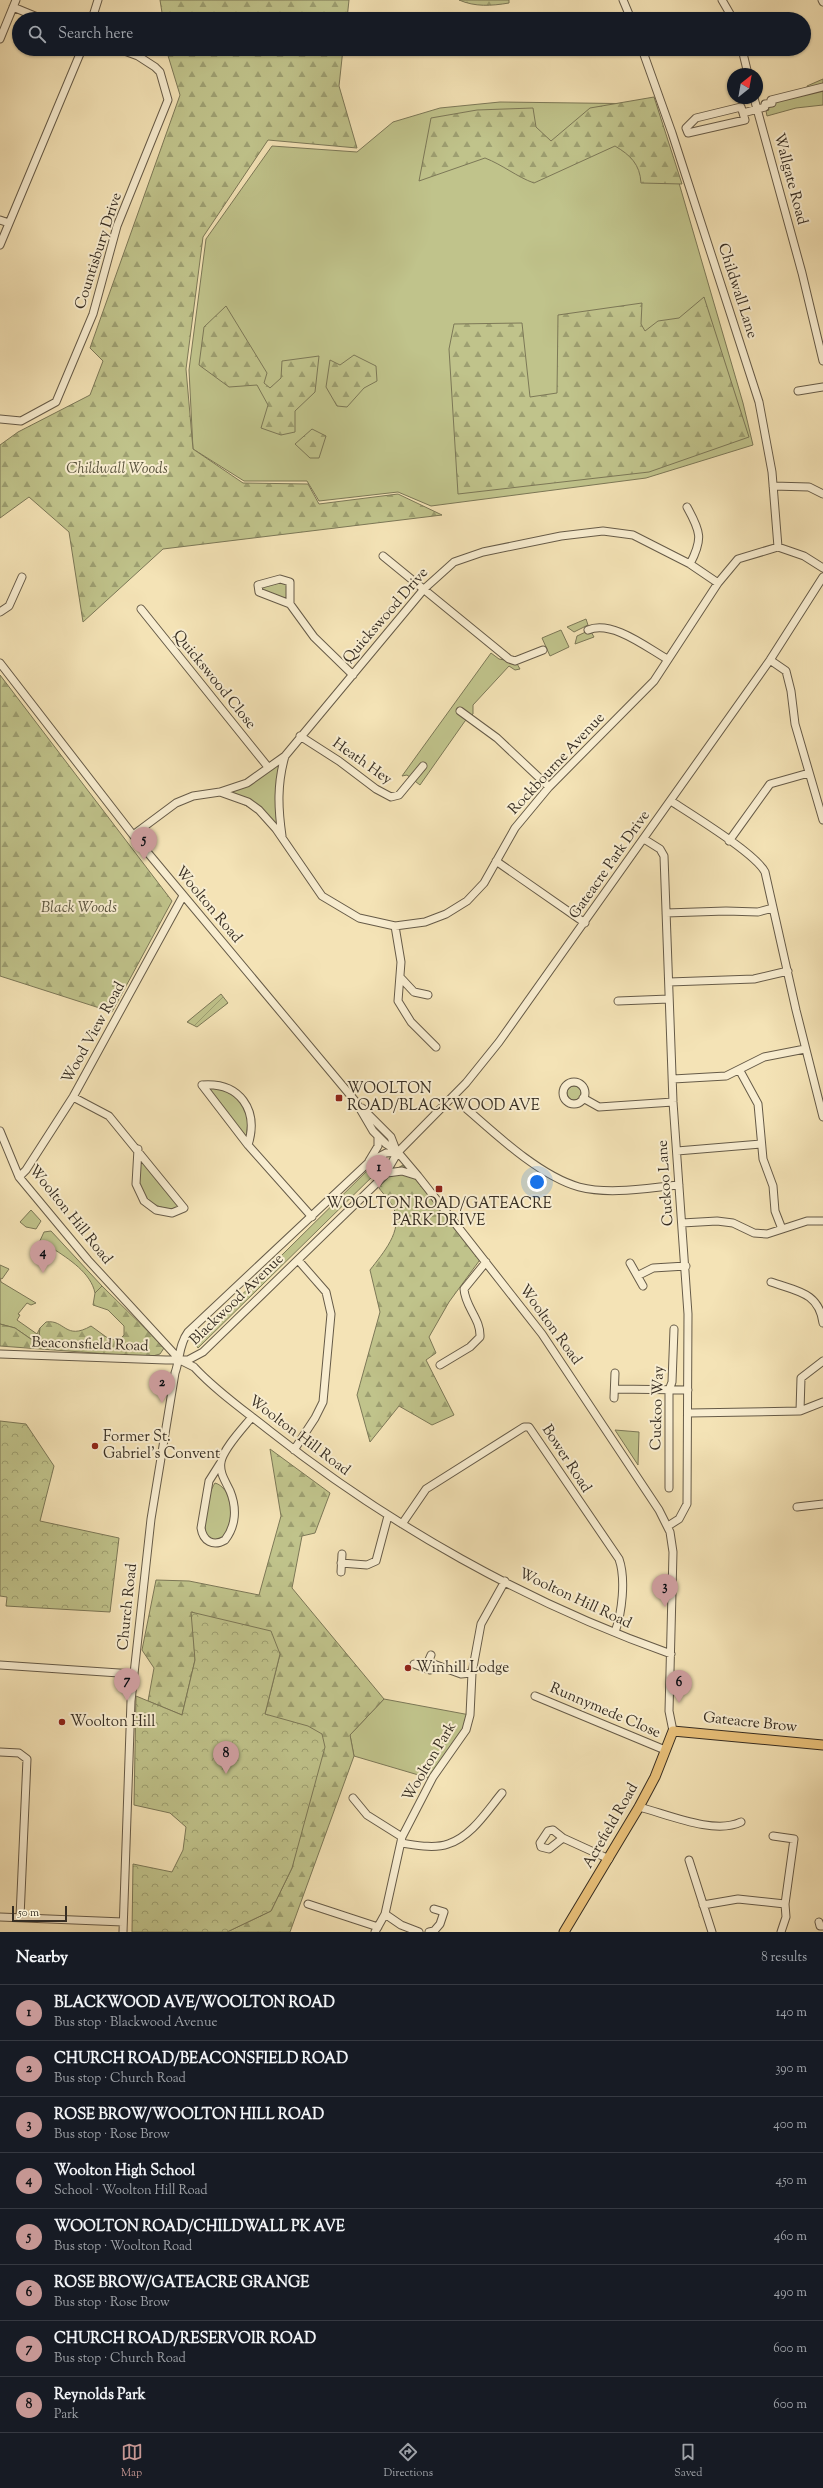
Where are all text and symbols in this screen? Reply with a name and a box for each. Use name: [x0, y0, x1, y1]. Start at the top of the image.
search box: [12, 12, 811, 56]
icon: search: [26, 23, 48, 45]
text: Search here: [58, 24, 133, 45]
north arrow: [727, 68, 763, 104]
street label: Wallgate Road: [768, 131, 812, 228]
street label: Countisbury Drive: [70, 190, 128, 312]
street label: Childwall Lane: [712, 241, 762, 341]
park label: Childwall Woods: [66, 459, 168, 480]
street label: Quickswood Drive: [338, 563, 434, 669]
street label: Quickswood Close: [167, 626, 261, 734]
street label: Rockbourne Avenue: [504, 708, 610, 820]
street label: Heath Hey: [328, 734, 397, 791]
street label: Gateacre Park Drive: [565, 806, 655, 924]
pin: 5: [131, 827, 157, 860]
street label: Woolton Road: [170, 862, 247, 948]
park label: Black Woods: [41, 898, 117, 919]
street label: Wood View Road: [57, 978, 131, 1088]
place label: WOOLTON ROAD/BLACKWOOD AVE: [347, 1079, 540, 1117]
marker: WOOLTON ROAD/BLACKWOOD AVE: [334, 1093, 344, 1103]
street label: Cuckoo Lane: [653, 1139, 679, 1227]
pin: 1: [366, 1155, 392, 1188]
street label: Woolton Hill Road: [23, 1161, 117, 1270]
your location: [527, 1172, 547, 1192]
marker: WOOLTON ROAD/GATEACRE PARK DRIVE: [434, 1184, 444, 1194]
place label: WOOLTON ROAD/GATEACRE PARK DRIVE: [326, 1194, 552, 1232]
pin: 4: [30, 1240, 56, 1273]
street label: Blackwood Avenue: [185, 1249, 289, 1351]
street label: Woolton Road: [514, 1281, 587, 1370]
street label: Beaconsfield Road: [31, 1332, 150, 1358]
street label: Cuckoo Way: [646, 1365, 670, 1451]
pin: 2: [149, 1370, 175, 1403]
street label: Woolton Hill Road: [244, 1391, 355, 1482]
street label: Bower Road: [536, 1421, 596, 1498]
place label: Former St. Gabriel's Convent: [103, 1427, 220, 1465]
marker: Former St. Gabriel's Convent: [90, 1441, 100, 1451]
street label: Church Road: [113, 1562, 143, 1652]
street label: Woolton Hill Road: [515, 1564, 635, 1635]
pin: 3: [652, 1574, 678, 1607]
place label: Winhill Lodge: [416, 1658, 509, 1679]
marker: Winhill Lodge: [403, 1663, 413, 1673]
pin: 7: [114, 1668, 140, 1701]
pin: 6: [666, 1670, 692, 1703]
street label: Runnymede Close: [546, 1678, 664, 1744]
street label: Gateacre Brow: [702, 1708, 798, 1738]
place label: Woolton Hill: [70, 1712, 155, 1733]
marker: Woolton Hill: [57, 1717, 67, 1727]
street label: Woolton Park: [398, 1718, 462, 1806]
pin: 8: [213, 1741, 239, 1774]
street label: Acrefield Road: [578, 1779, 644, 1873]
scale bar: [12, 1904, 67, 1923]
text: 50 m: [18, 1905, 39, 1921]
text: Nearby: [16, 1946, 68, 1970]
text: 8 results: [761, 1949, 807, 1967]
text: BLACKWOOD AVE/WOOLTON ROAD: [54, 1993, 335, 2014]
text: 1: [27, 2004, 31, 2022]
text: 140 m: [776, 2004, 807, 2022]
text: Bus stop · Blackwood Avenue: [54, 2014, 217, 2032]
text: CHURCH ROAD/BEACONSFIELD ROAD: [54, 2049, 348, 2070]
text: 2: [26, 2060, 32, 2078]
text: 390 m: [775, 2060, 807, 2078]
text: Bus stop · Church Road: [54, 2070, 186, 2088]
text: ROSE BROW/WOOLTON HILL ROAD: [54, 2105, 324, 2126]
text: 3: [26, 2116, 32, 2134]
text: 400 m: [773, 2116, 807, 2134]
text: Bus stop · Rose Brow: [54, 2126, 170, 2144]
text: Woolton High School: [54, 2161, 195, 2182]
text: 4: [26, 2172, 32, 2190]
text: 450 m: [776, 2172, 807, 2190]
text: School · Woolton Hill Road: [54, 2182, 208, 2200]
text: WOOLTON ROAD/CHILDWALL PK AVE: [54, 2217, 345, 2238]
text: 5: [27, 2228, 31, 2246]
text: 460 m: [774, 2228, 807, 2246]
text: Bus stop · Woolton Road: [54, 2238, 192, 2256]
text: ROSE BROW/GATEACRE GRANGE: [54, 2273, 309, 2294]
text: 6: [26, 2284, 32, 2302]
text: 490 m: [774, 2284, 807, 2302]
text: Bus stop · Rose Brow: [54, 2294, 170, 2312]
text: CHURCH ROAD/RESERVOIR ROAD: [54, 2329, 316, 2350]
text: 7: [26, 2340, 32, 2358]
text: 600 m: [773, 2340, 807, 2358]
text: Bus stop · Church Road: [54, 2350, 186, 2368]
text: Reynolds Park: [54, 2385, 146, 2406]
text: 8: [26, 2396, 32, 2414]
text: 600 m: [773, 2396, 807, 2414]
text: Park: [54, 2406, 79, 2424]
tab: Map: [121, 2441, 143, 2481]
tab: Directions: [384, 2441, 433, 2481]
tab: Saved: [674, 2441, 702, 2481]

